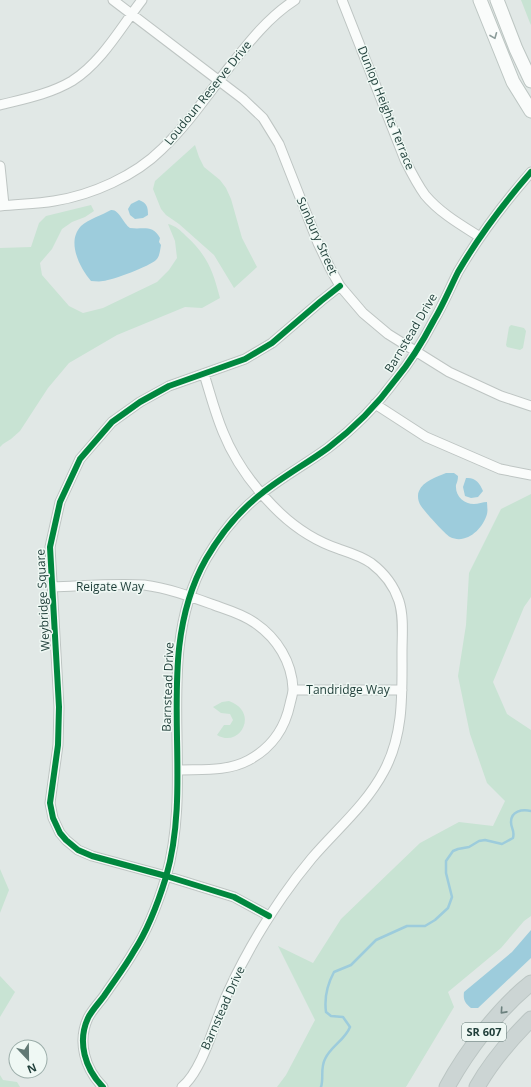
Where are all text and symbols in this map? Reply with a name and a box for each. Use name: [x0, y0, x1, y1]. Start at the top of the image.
one-way arrow: [490, 33, 498, 40]
street label: Loudoun Reserve Drive: [160, 37, 255, 149]
street label: Dunlop Heights Terrace: [354, 43, 419, 172]
street label: Sunbury Street: [293, 194, 342, 277]
street label: Barnstead Drive: [380, 290, 441, 376]
street label: Weybridge Square: [31, 548, 54, 652]
street label: Reigate Way: [76, 578, 145, 595]
street label: Barnstead Drive: [157, 641, 178, 732]
street label: Tandridge Way: [306, 681, 391, 698]
street label: Barnstead Drive: [196, 963, 249, 1052]
one-way arrow: [501, 1006, 508, 1013]
road number: SR 607: [462, 1023, 506, 1041]
north arrow: [8, 1039, 48, 1079]
text: N: [25, 1060, 39, 1077]

